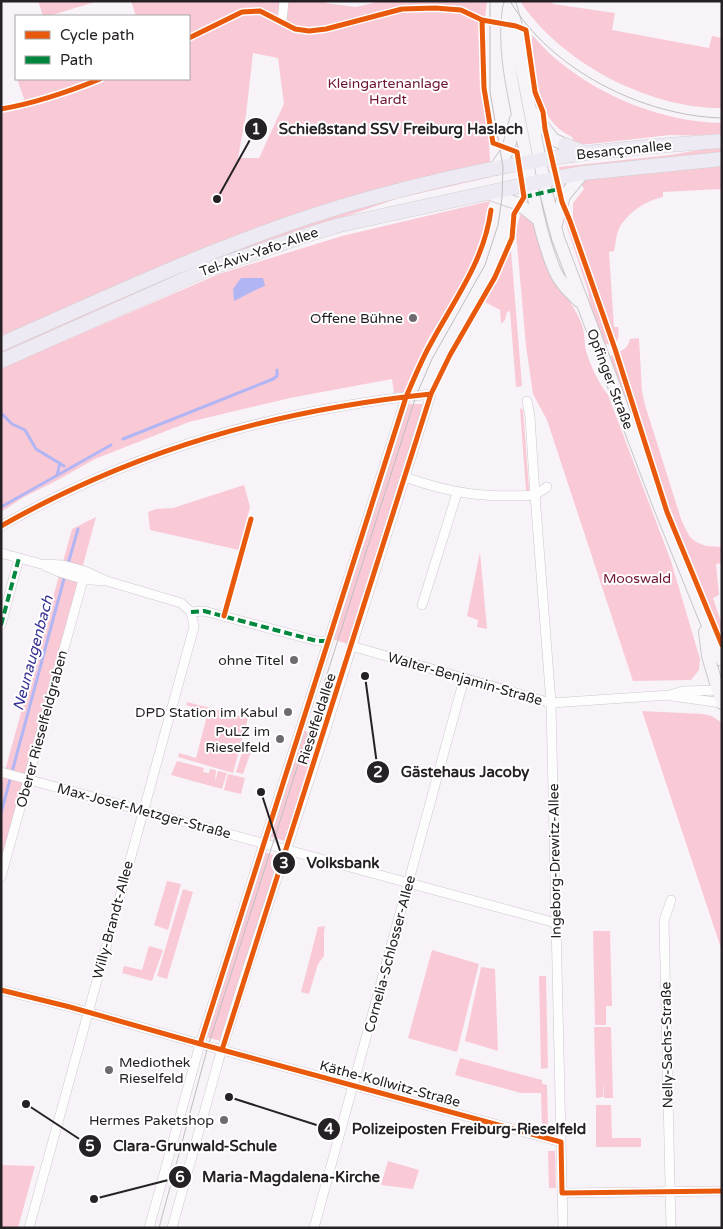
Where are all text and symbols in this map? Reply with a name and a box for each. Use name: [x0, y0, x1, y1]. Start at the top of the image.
legend: [15, 15, 190, 80]
text: Cycle path: [60, 26, 134, 44]
text: Path: [60, 51, 93, 69]
park label: Kleingartenanlage Hardt: [327, 75, 449, 108]
callout: Schießstand SSV Freiburg Haslach: [244, 114, 533, 144]
text: 1: [251, 120, 261, 138]
text: Schießstand SSV Freiburg Haslach: [279, 120, 523, 139]
street label: Besançonallee: [575, 137, 673, 163]
street label: Tel-Aviv-Yafo-Allee: [197, 224, 321, 280]
place label: Offene Bühne: [310, 310, 403, 327]
marker: Offene Bühne: [407, 312, 419, 324]
street label: Opfinger Straße: [583, 326, 637, 432]
park label: Mooswald: [603, 570, 671, 587]
water label: Neunaugenbach: [9, 593, 57, 712]
street label: Oberer Rieselfeldgraben: [13, 648, 71, 810]
street label: Walter-Benjamin-Straße: [386, 649, 544, 709]
place label: ohne Titel: [218, 652, 284, 669]
marker: ohne Titel: [288, 654, 300, 666]
street label: Rieselfeldallee: [294, 671, 340, 767]
place label: DPD Station im Kabul: [135, 704, 278, 721]
marker: DPD Station im Kabul: [282, 706, 294, 718]
place label: PuLZ im Rieselfeld: [205, 723, 270, 756]
marker: PuLZ im Rieselfeld: [274, 733, 286, 745]
callout: Gästehaus Jacoby: [366, 757, 539, 787]
text: 2: [373, 763, 383, 781]
text: Gästehaus Jacoby: [401, 763, 529, 782]
street label: Max-Josef-Metzger-Straße: [55, 780, 233, 842]
street label: Ingeborg-Drewitz-Allee: [545, 783, 565, 939]
callout: Volksbank: [272, 848, 390, 878]
text: 3: [279, 854, 289, 872]
text: Volksbank: [307, 854, 379, 872]
street label: Willy-Brandt-Allee: [89, 859, 137, 981]
street label: Cornelia-Schlosser-Allee: [361, 873, 419, 1035]
street label: Nelly-Sachs-Straße: [657, 981, 677, 1109]
place label: Mediothek Rieselfeld: [119, 1054, 191, 1087]
street label: Käthe-Kollwitz-Straße: [318, 1057, 462, 1111]
marker: Mediothek Rieselfeld: [103, 1064, 115, 1076]
place label: Hermes Paketshop: [89, 1112, 214, 1129]
marker: Hermes Paketshop: [218, 1114, 230, 1126]
callout: Polizeiposten Freiburg-Rieselfeld: [317, 1114, 596, 1144]
text: 4: [324, 1120, 334, 1138]
text: Polizeiposten Freiburg-Rieselfeld: [352, 1120, 586, 1139]
callout: Clara-Grunwald-Schule: [78, 1131, 287, 1161]
text: 5: [85, 1137, 95, 1155]
text: Clara-Grunwald-Schule: [113, 1137, 278, 1155]
callout: Maria-Magdalena-Kirche: [167, 1162, 390, 1192]
text: 6: [175, 1168, 185, 1186]
text: Maria-Magdalena-Kirche: [202, 1168, 381, 1187]

